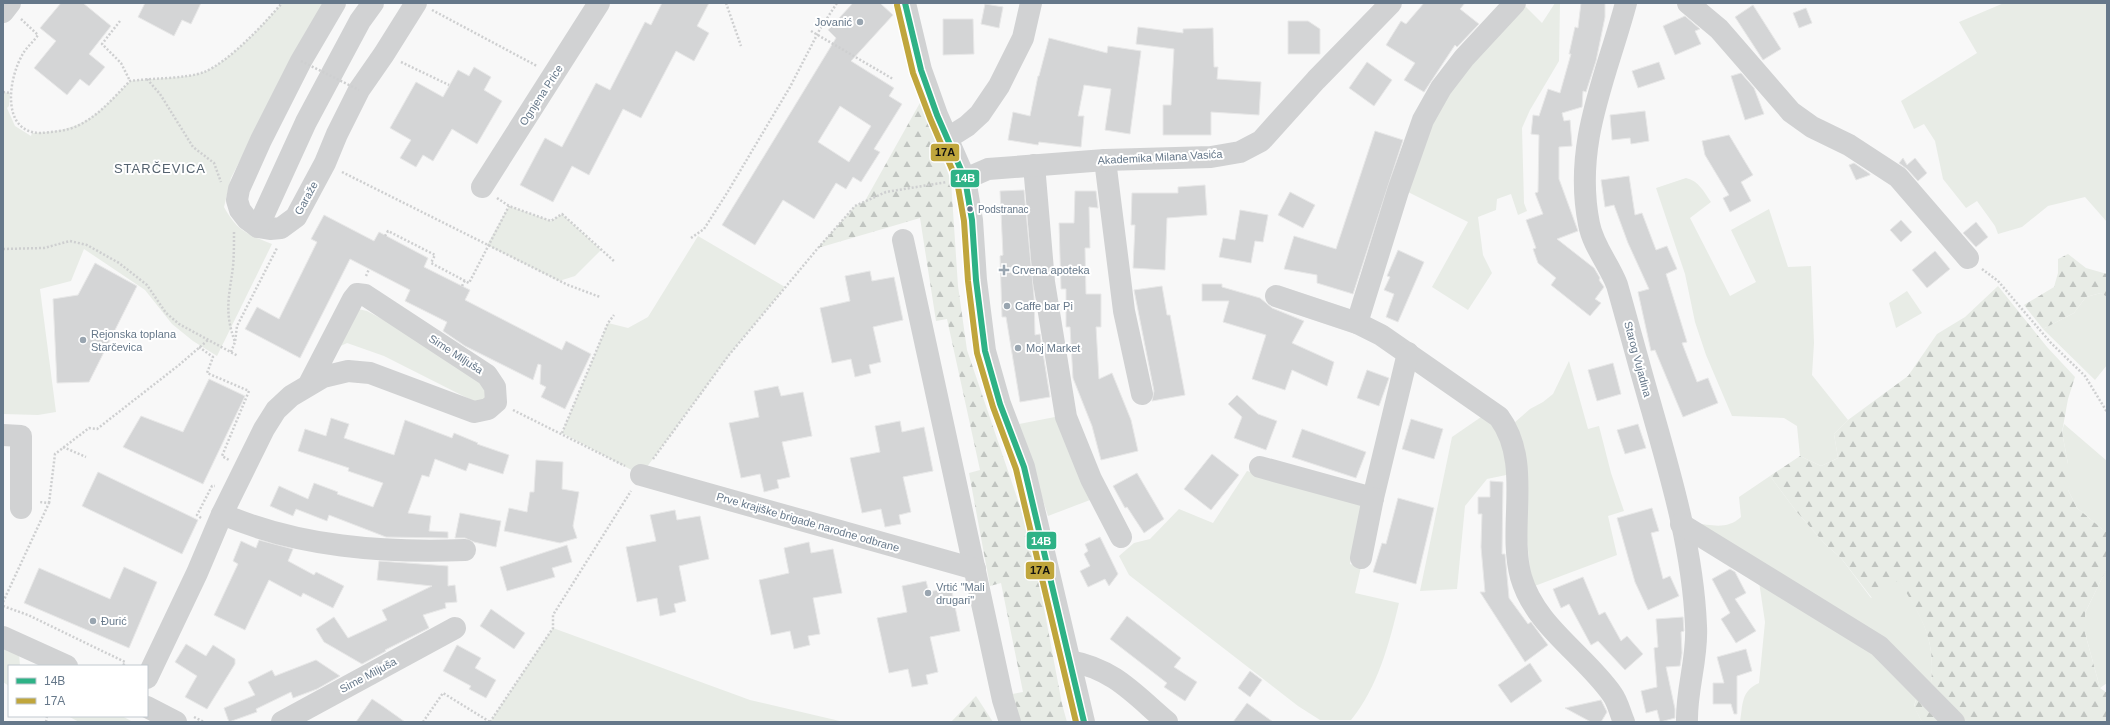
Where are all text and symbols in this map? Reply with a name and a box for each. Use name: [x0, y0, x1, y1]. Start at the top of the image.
place label: Jovanić: [815, 16, 853, 28]
marker: Jovanić: [855, 17, 865, 27]
street label: Ognjena Price: [517, 62, 565, 128]
line badge: 17A: [930, 143, 960, 162]
text: 17A: [935, 146, 955, 158]
street label: Akademika Milana Vasića: [1097, 148, 1224, 166]
district label: STARČEVICA: [114, 161, 206, 176]
line badge: 14B: [950, 169, 980, 188]
text: 14B: [955, 172, 975, 184]
street label: Garaže: [292, 179, 320, 217]
marker: Podstranac: [965, 204, 975, 214]
place label: Podstranac: [978, 204, 1029, 215]
place label: Crvena apoteka: [1012, 264, 1091, 276]
marker: Crvena apoteka: [999, 265, 1009, 275]
place label: Caffe bar Pi: [1015, 300, 1073, 312]
marker: Caffe bar Pi: [1002, 301, 1012, 311]
street label: Starog Vujadina: [1622, 320, 1654, 399]
place label: Rejonska toplana Starčevica: [91, 328, 177, 353]
street label: Sime Miljuša: [427, 332, 486, 376]
marker: Rejonska toplana Starčevica: [78, 335, 88, 345]
place label: Moj Market: [1026, 342, 1080, 354]
marker: Moj Market: [1013, 343, 1023, 353]
street label: Prve krajiške brigade narodne odbrane: [715, 490, 901, 554]
line badge: 14B: [1026, 531, 1057, 550]
text: 14B: [1031, 535, 1051, 547]
line badge: 17A: [1025, 561, 1055, 580]
text: 17A: [1030, 564, 1050, 576]
place label: Vrtić "Mali drugari": [936, 581, 985, 606]
marker: Vrtić "Mali drugari": [923, 588, 933, 598]
place label: Đurić: [101, 615, 127, 627]
marker: Đurić: [88, 616, 98, 626]
street label: Sime Miljuša: [338, 655, 399, 695]
legend: [8, 665, 148, 717]
text: 14B: [44, 674, 65, 688]
text: 17A: [44, 694, 65, 708]

